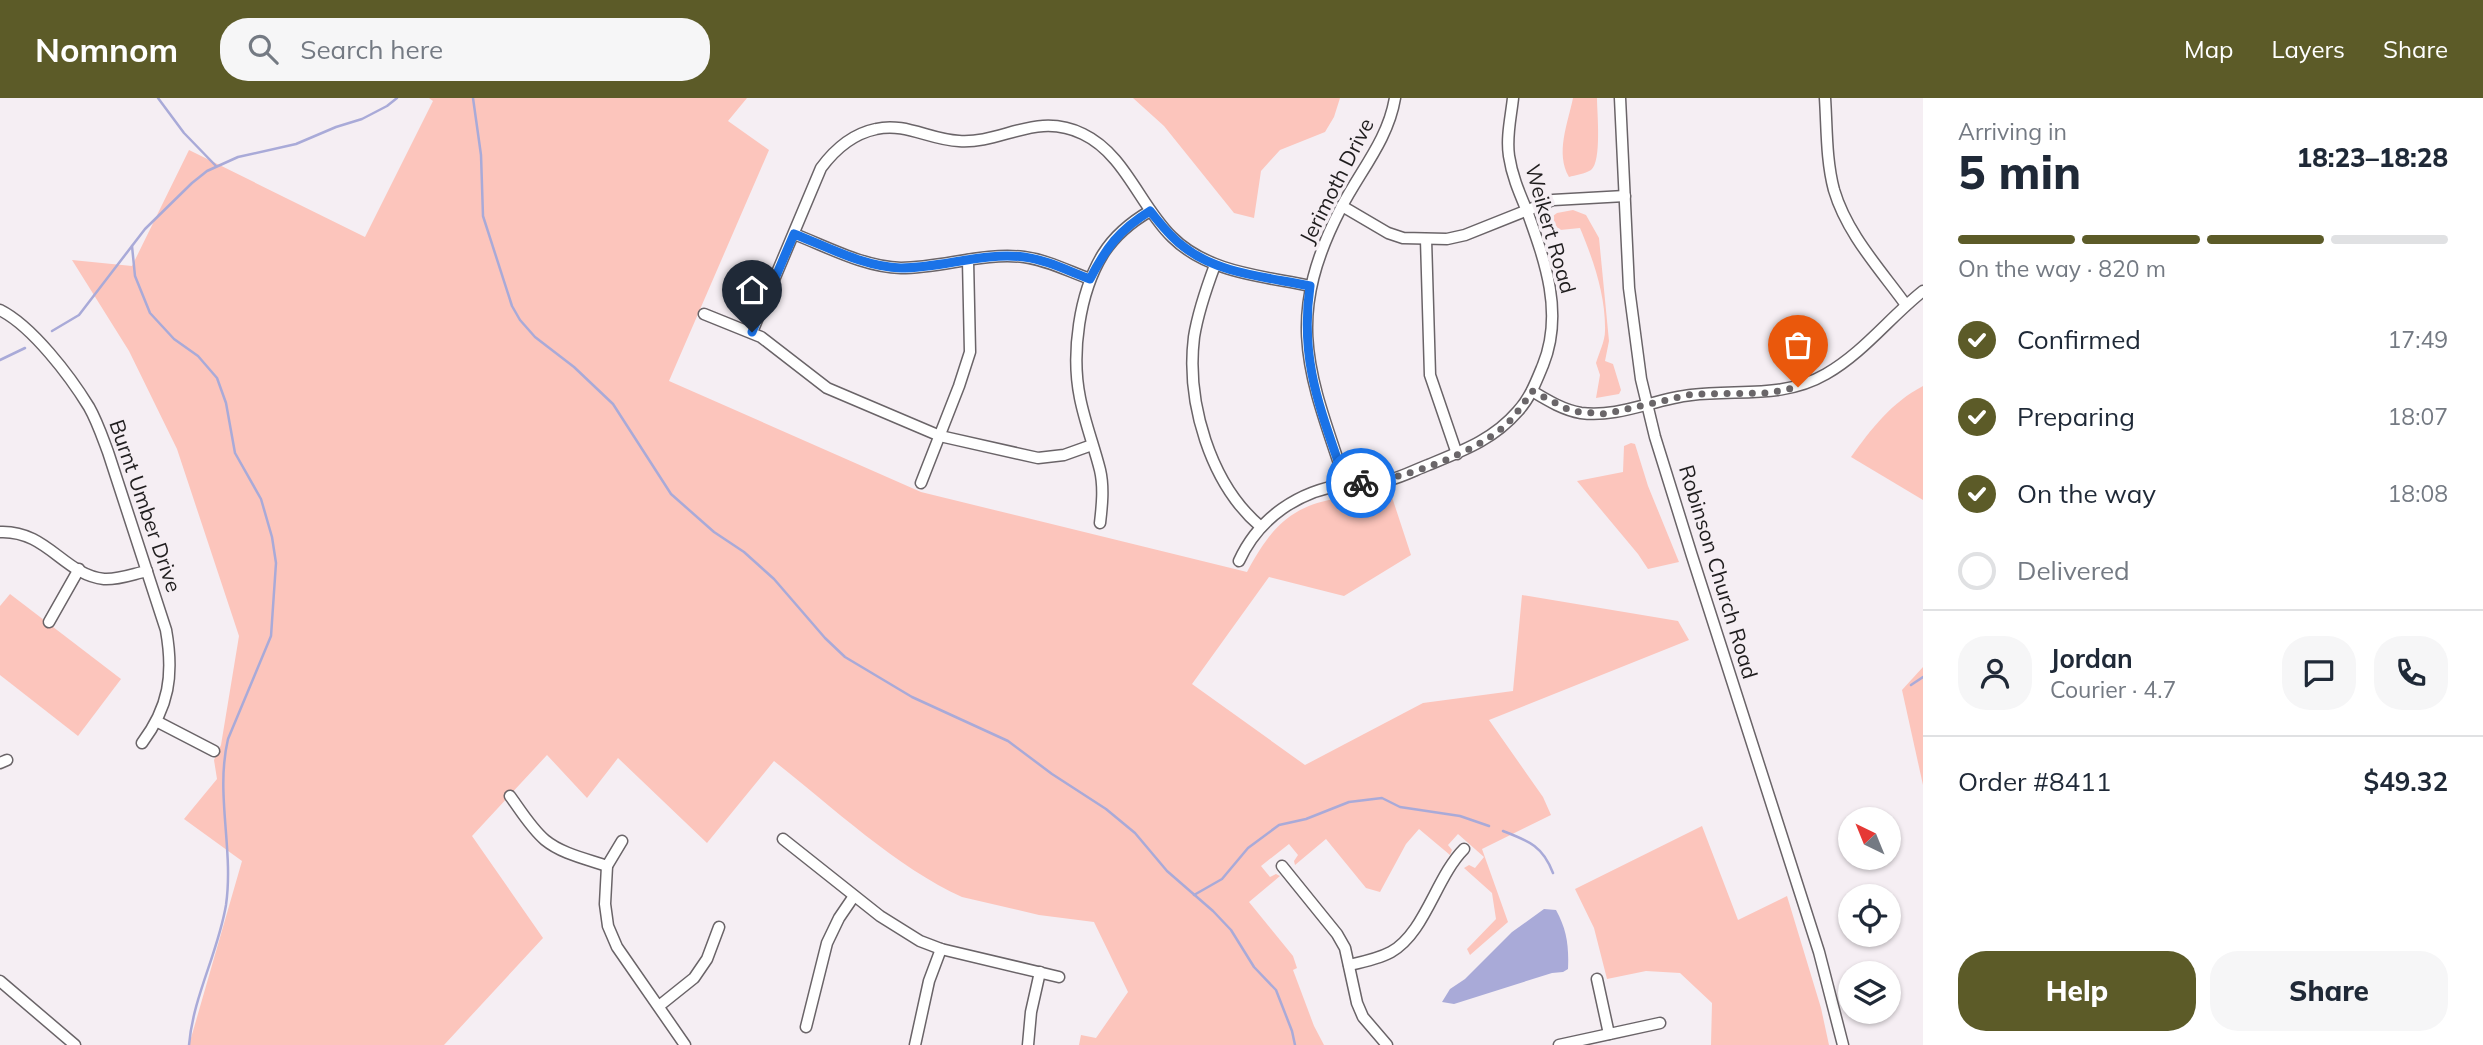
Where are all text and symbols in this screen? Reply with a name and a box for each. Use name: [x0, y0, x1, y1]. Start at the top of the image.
search box: [220, 18, 710, 81]
text: Nomnom: [35, 29, 178, 70]
icon: search: [244, 30, 282, 68]
text: Search here: [300, 33, 443, 66]
text: Map: [2184, 34, 2233, 64]
text: Layers: [2271, 34, 2345, 64]
text: Share: [2383, 34, 2448, 64]
street label: Jerimoth Drive: [1293, 114, 1379, 248]
text: Arriving in: [1958, 117, 2067, 146]
text: 18:23–18:28: [2297, 141, 2448, 174]
text: 5 min: [1958, 143, 2081, 201]
street label: Weikert Road: [1520, 161, 1582, 296]
text: On the way · 820 m: [1958, 254, 2166, 283]
pin: [722, 260, 782, 332]
icon: home: [733, 271, 771, 309]
pin: [1768, 315, 1828, 387]
icon: check: [1958, 321, 1996, 359]
text: Confirmed: [2017, 323, 2141, 356]
text: 17:49: [2388, 325, 2448, 354]
icon: bag: [1779, 326, 1817, 364]
icon: check: [1958, 398, 1996, 436]
text: Preparing: [2017, 400, 2135, 433]
text: 18:07: [2388, 402, 2448, 431]
street label: Burnt Umber Drive: [104, 416, 188, 595]
courier: [1326, 448, 1396, 518]
street label: Robinson Church Road: [1674, 462, 1764, 682]
icon: bike: [1342, 464, 1380, 502]
icon: check: [1958, 475, 1996, 513]
text: On the way: [2017, 477, 2156, 510]
text: 18:08: [2388, 479, 2448, 508]
text: Delivered: [2017, 554, 2130, 587]
button: person: [1958, 636, 2032, 710]
button: chat: [2282, 636, 2356, 710]
button: phone: [2374, 636, 2448, 710]
text: Jordan: [2050, 642, 2133, 675]
text: Courier · 4.7: [2050, 675, 2176, 704]
text: Order #8411: [1958, 765, 2111, 798]
text: $49.32: [2364, 765, 2448, 798]
north arrow: [1838, 807, 1900, 870]
map controls: [1838, 807, 1901, 1024]
button: locate: [1838, 884, 1901, 947]
button: Help: [1958, 951, 2196, 1031]
button: Share: [2210, 951, 2448, 1031]
button: layers: [1838, 961, 1901, 1024]

